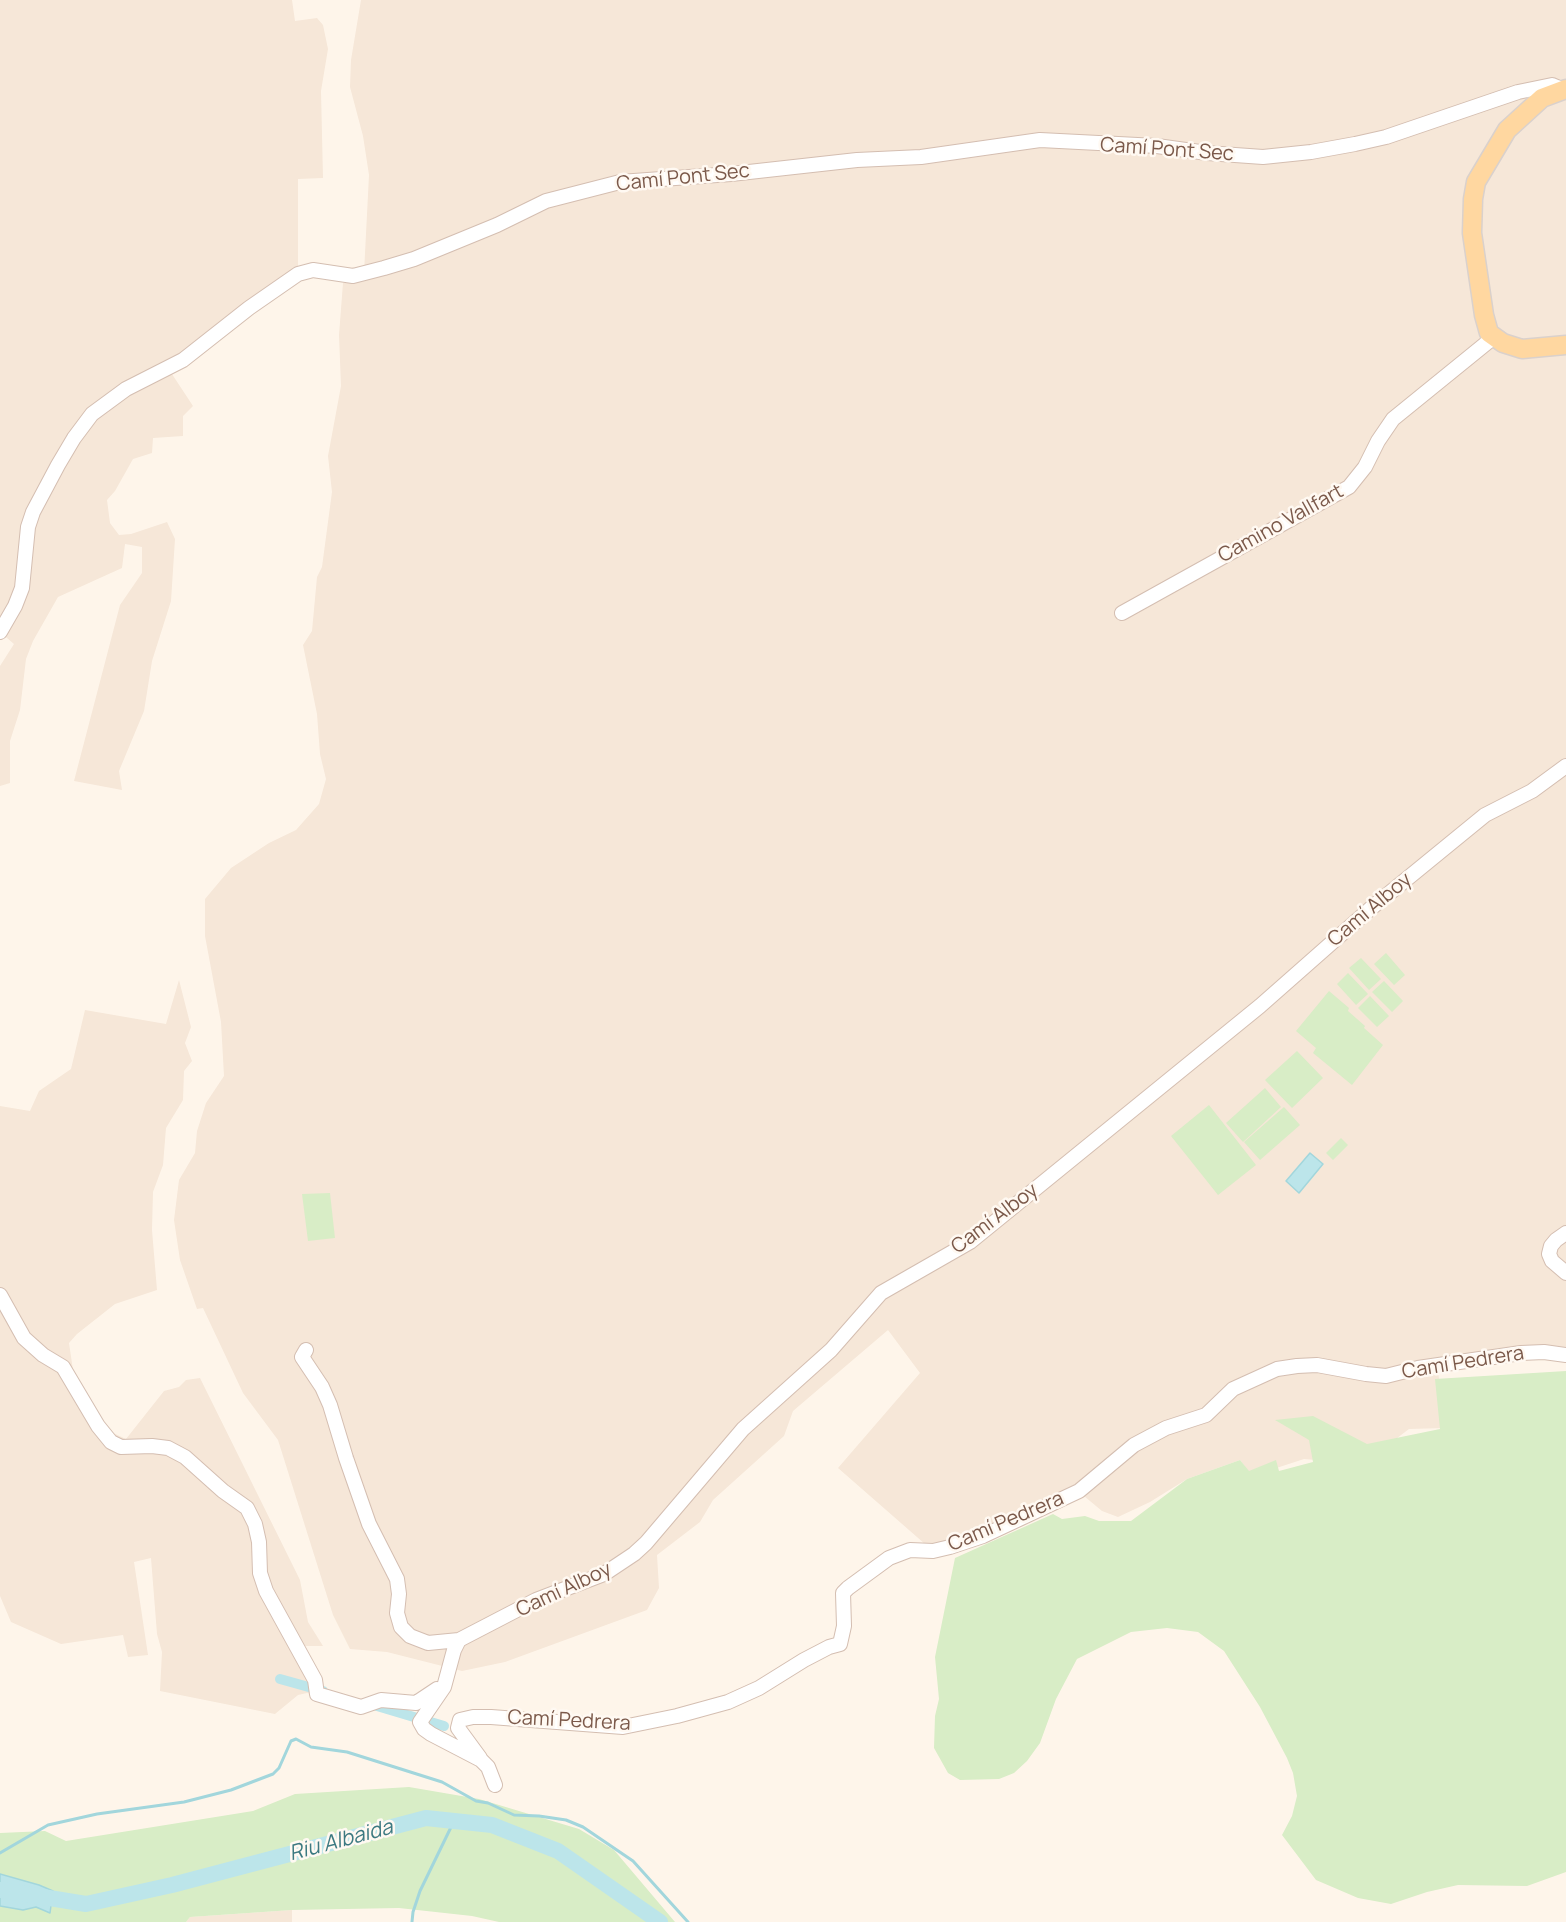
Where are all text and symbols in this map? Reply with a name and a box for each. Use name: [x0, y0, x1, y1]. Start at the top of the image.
street label: Camí Pont Sec: [1099, 133, 1235, 167]
street label: Camí Pont Sec: [615, 159, 751, 197]
street label: Camino Vallfart: [1214, 480, 1348, 568]
street label: Camí Alboy: [1323, 868, 1417, 952]
street label: Camí Alboy: [947, 1179, 1043, 1259]
street label: Camí Pedrera: [1400, 1342, 1526, 1384]
street label: Camí Pedrera: [945, 1487, 1067, 1557]
street label: Camí Alboy: [513, 1558, 615, 1622]
street label: Camí Pedrera: [507, 1706, 631, 1736]
water label: Riu Albaida: [286, 1815, 396, 1867]

